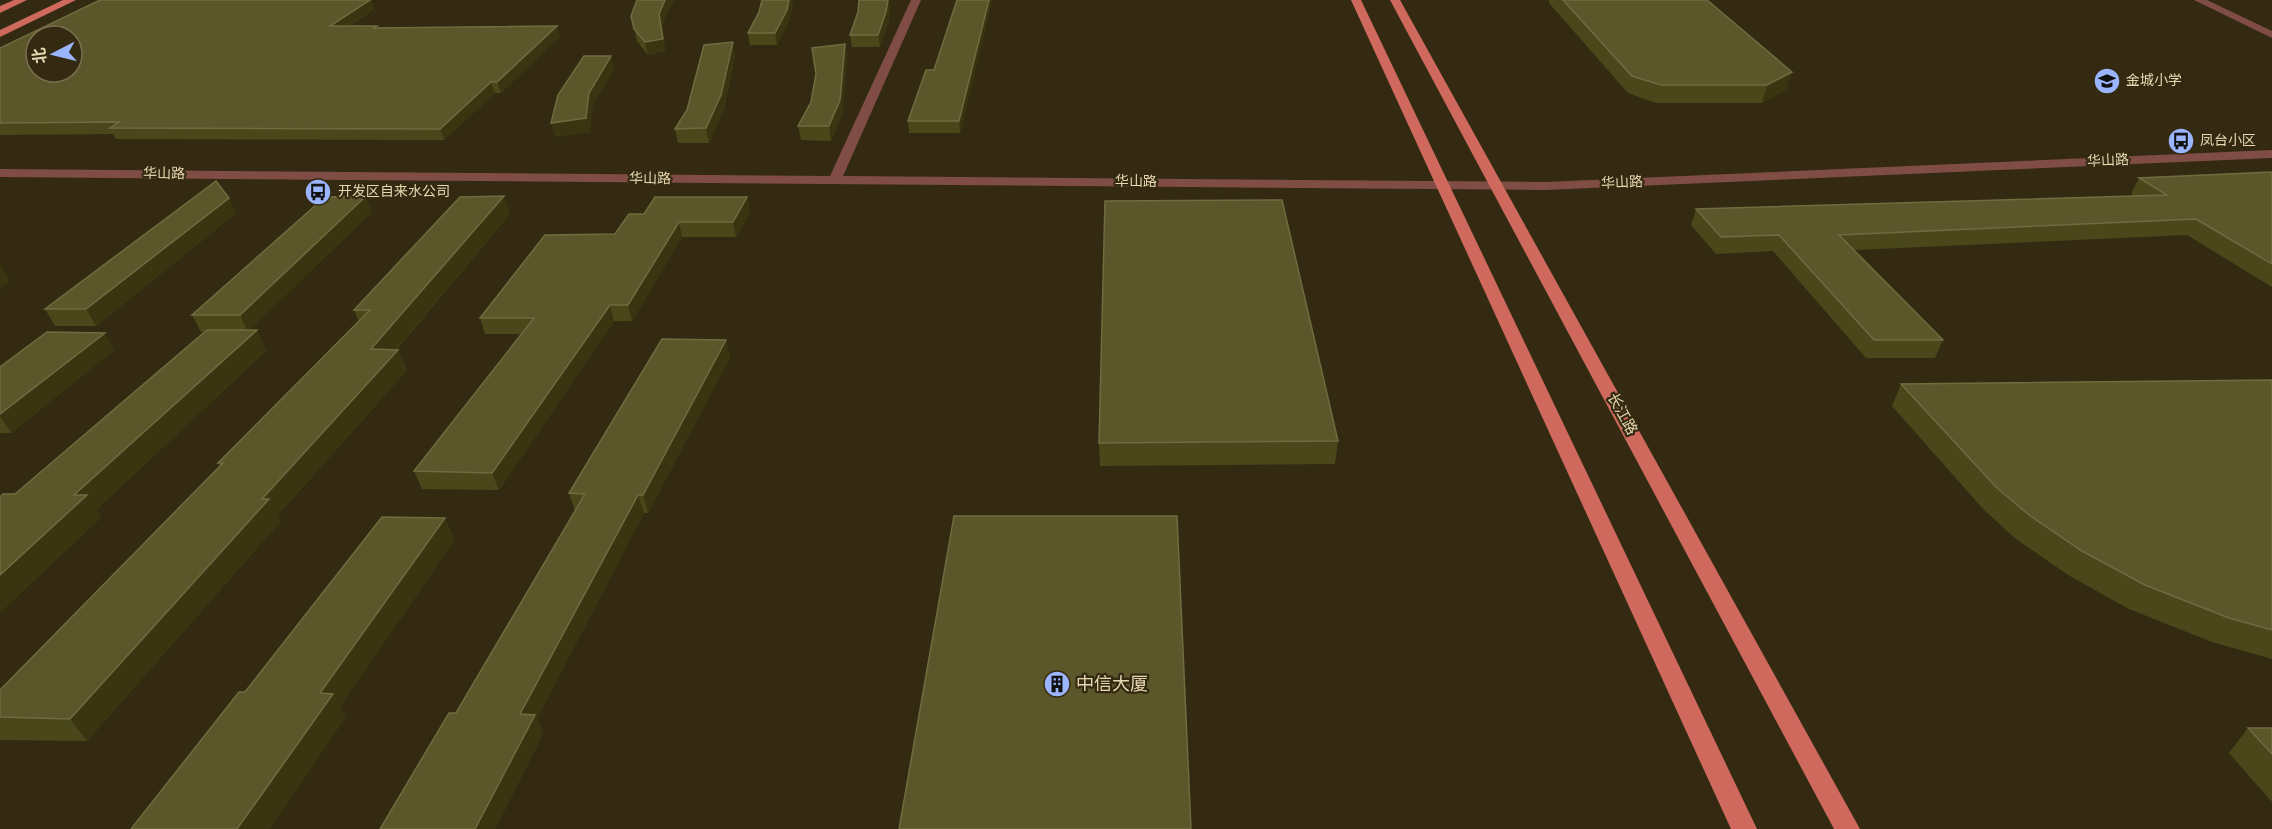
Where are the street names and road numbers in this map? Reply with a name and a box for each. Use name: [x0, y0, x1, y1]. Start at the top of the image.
street label: 华山路: [2087, 150, 2129, 172]
street label: 华山路: [143, 164, 185, 184]
street label: 华山路: [629, 169, 671, 189]
street label: 华山路: [1115, 172, 1157, 192]
street label: 华山路: [1601, 172, 1643, 194]
street label: 长江路: [1602, 389, 1642, 439]

